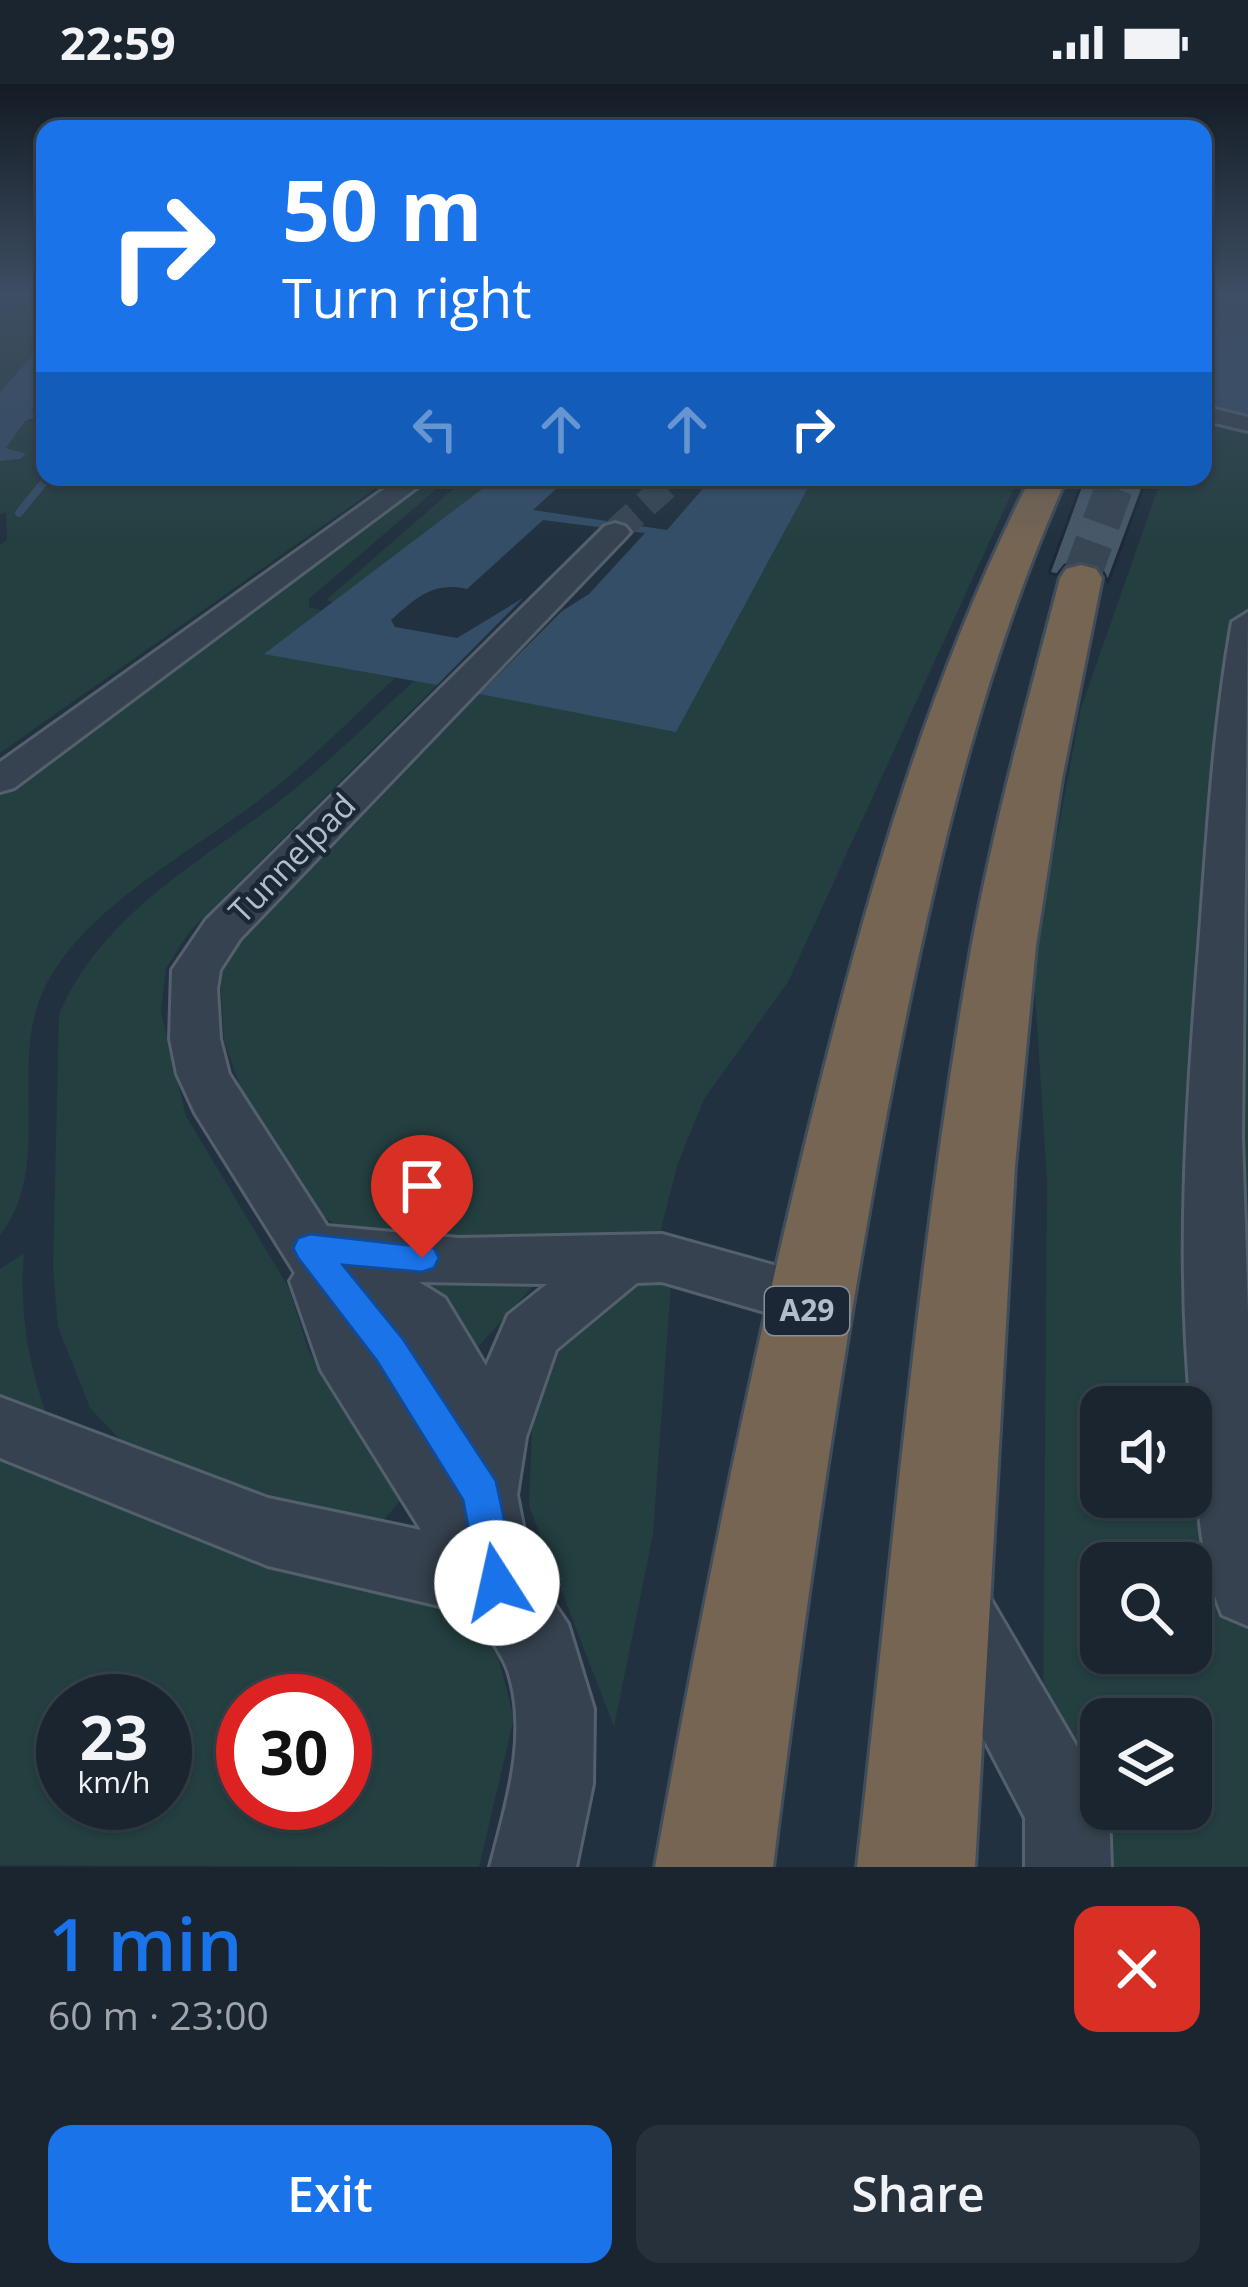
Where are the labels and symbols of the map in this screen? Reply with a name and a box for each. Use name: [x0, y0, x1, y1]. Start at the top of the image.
street label: Tunnelpad: [218, 783, 365, 932]
pin: [371, 1135, 473, 1258]
road number: A29: [765, 1287, 849, 1335]
position arrow: [434, 1520, 560, 1646]
speed limit sign: 30: [216, 1674, 372, 1830]

